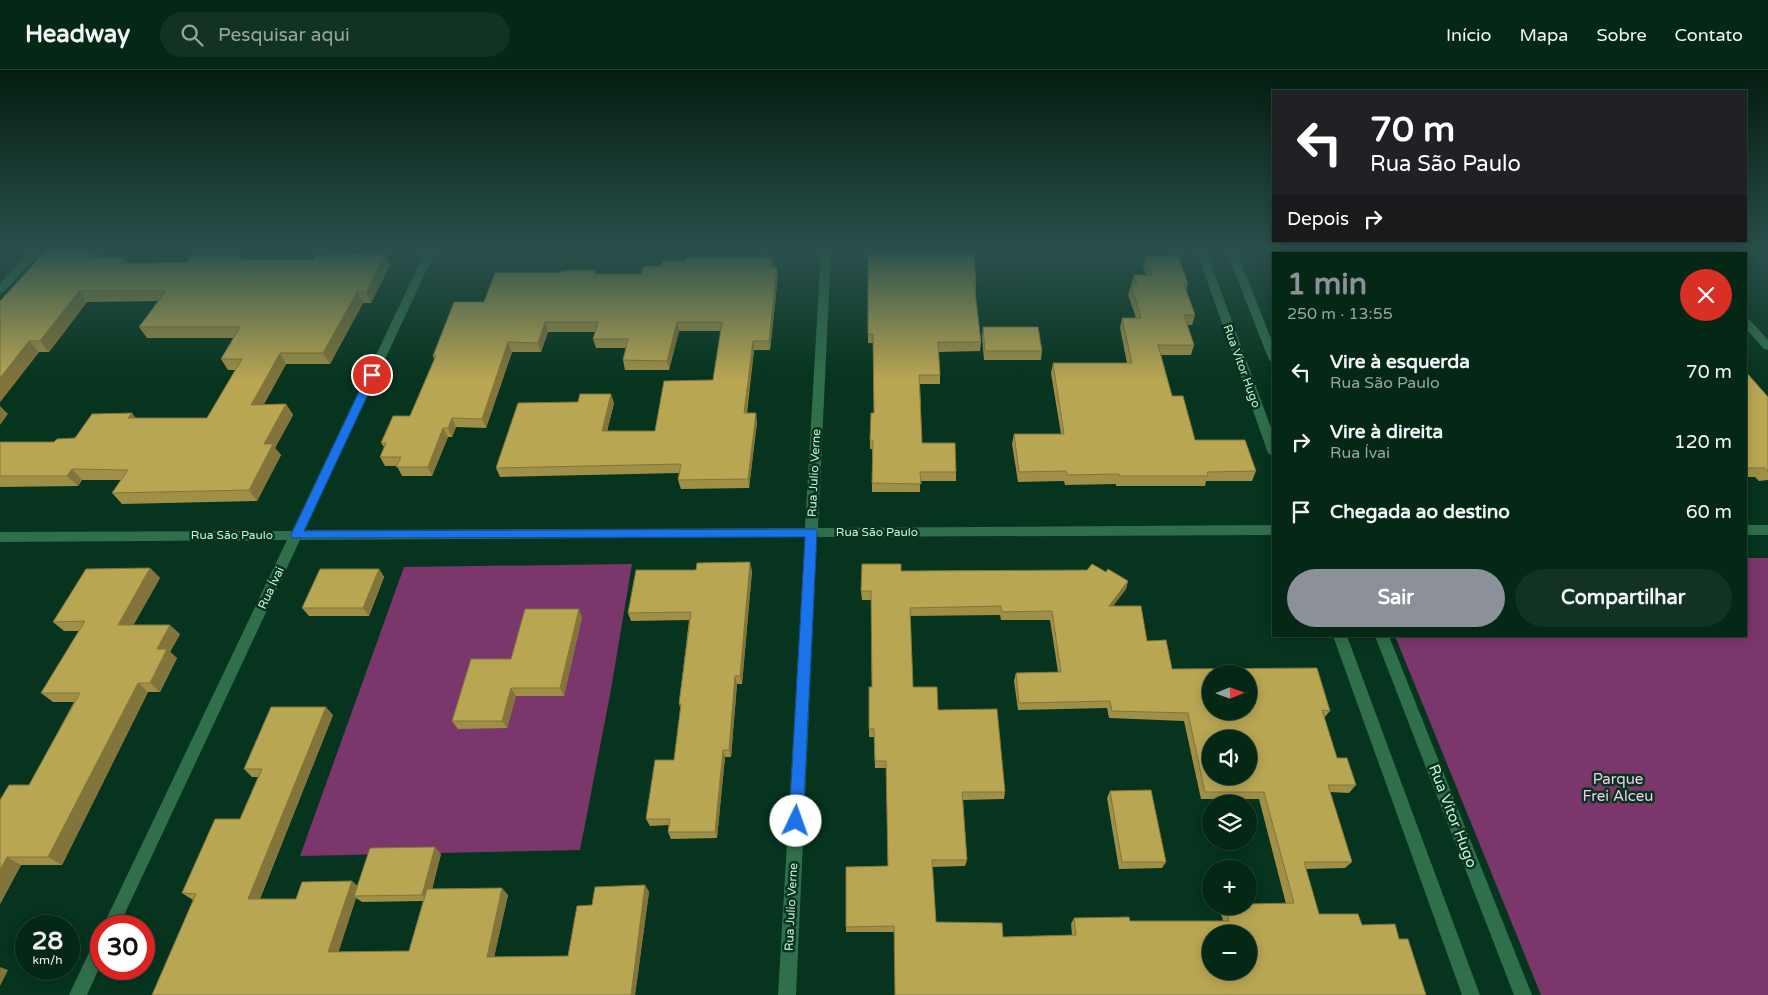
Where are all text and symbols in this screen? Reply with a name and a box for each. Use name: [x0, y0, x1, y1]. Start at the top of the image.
search box: [160, 12, 510, 57]
text: Headway: [25, 20, 130, 49]
icon: search: [178, 21, 206, 49]
text: Pesquisar aqui: [218, 24, 350, 46]
text: Início: [1446, 24, 1491, 46]
text: Mapa: [1519, 24, 1568, 46]
text: Sobre: [1596, 24, 1647, 46]
text: Contato: [1675, 24, 1743, 46]
text: 70 m: [1370, 109, 1455, 151]
icon: left: [1287, 110, 1352, 175]
text: Rua São Paulo: [1370, 151, 1521, 177]
icon: right: [1359, 205, 1387, 233]
text: Depois: [1287, 208, 1349, 230]
text: 1 min: [1287, 266, 1367, 303]
button: close: [1680, 269, 1732, 321]
text: 250 m · 13:55: [1287, 304, 1393, 324]
street label: Rua Vitor Hugo: [1220, 322, 1264, 410]
text: Vire à esquerda: [1330, 351, 1470, 373]
pin: [351, 354, 393, 396]
icon: left: [1287, 358, 1315, 386]
icon: arrive: [358, 361, 386, 389]
text: 70 m: [1686, 361, 1732, 383]
text: Rua São Paulo: [1330, 373, 1440, 393]
text: Vire à direita: [1330, 421, 1443, 443]
street label: Rua Julio Verne: [805, 428, 823, 517]
icon: right: [1287, 428, 1315, 456]
text: 120 m: [1674, 431, 1732, 453]
text: Rua Ívai: [1330, 443, 1390, 463]
icon: arrive: [1287, 498, 1315, 526]
text: Chegada ao destino: [1330, 501, 1510, 523]
text: 60 m: [1686, 501, 1732, 523]
street label: Rua São Paulo: [836, 525, 918, 539]
street label: Rua São Paulo: [191, 528, 273, 542]
street label: Rua Ívai: [255, 565, 287, 611]
button: Sair: [1287, 569, 1505, 627]
button: Compartilhar: [1515, 569, 1732, 627]
north arrow: [1202, 665, 1258, 720]
map controls: [1202, 665, 1257, 980]
button: sound: [1202, 730, 1257, 785]
street label: Rua Vitor Hugo: [1425, 762, 1481, 870]
park label: Parque Frei Alceu: [1583, 770, 1653, 805]
position arrow: [769, 794, 821, 846]
button: layers: [1202, 795, 1257, 850]
button: +: [1202, 860, 1257, 915]
street label: Rua Julio Verne: [782, 862, 800, 951]
speed limit sign: 30: [90, 915, 155, 980]
button: −: [1202, 925, 1257, 980]
text: 28: [32, 926, 63, 956]
text: km/h: [32, 953, 63, 967]

